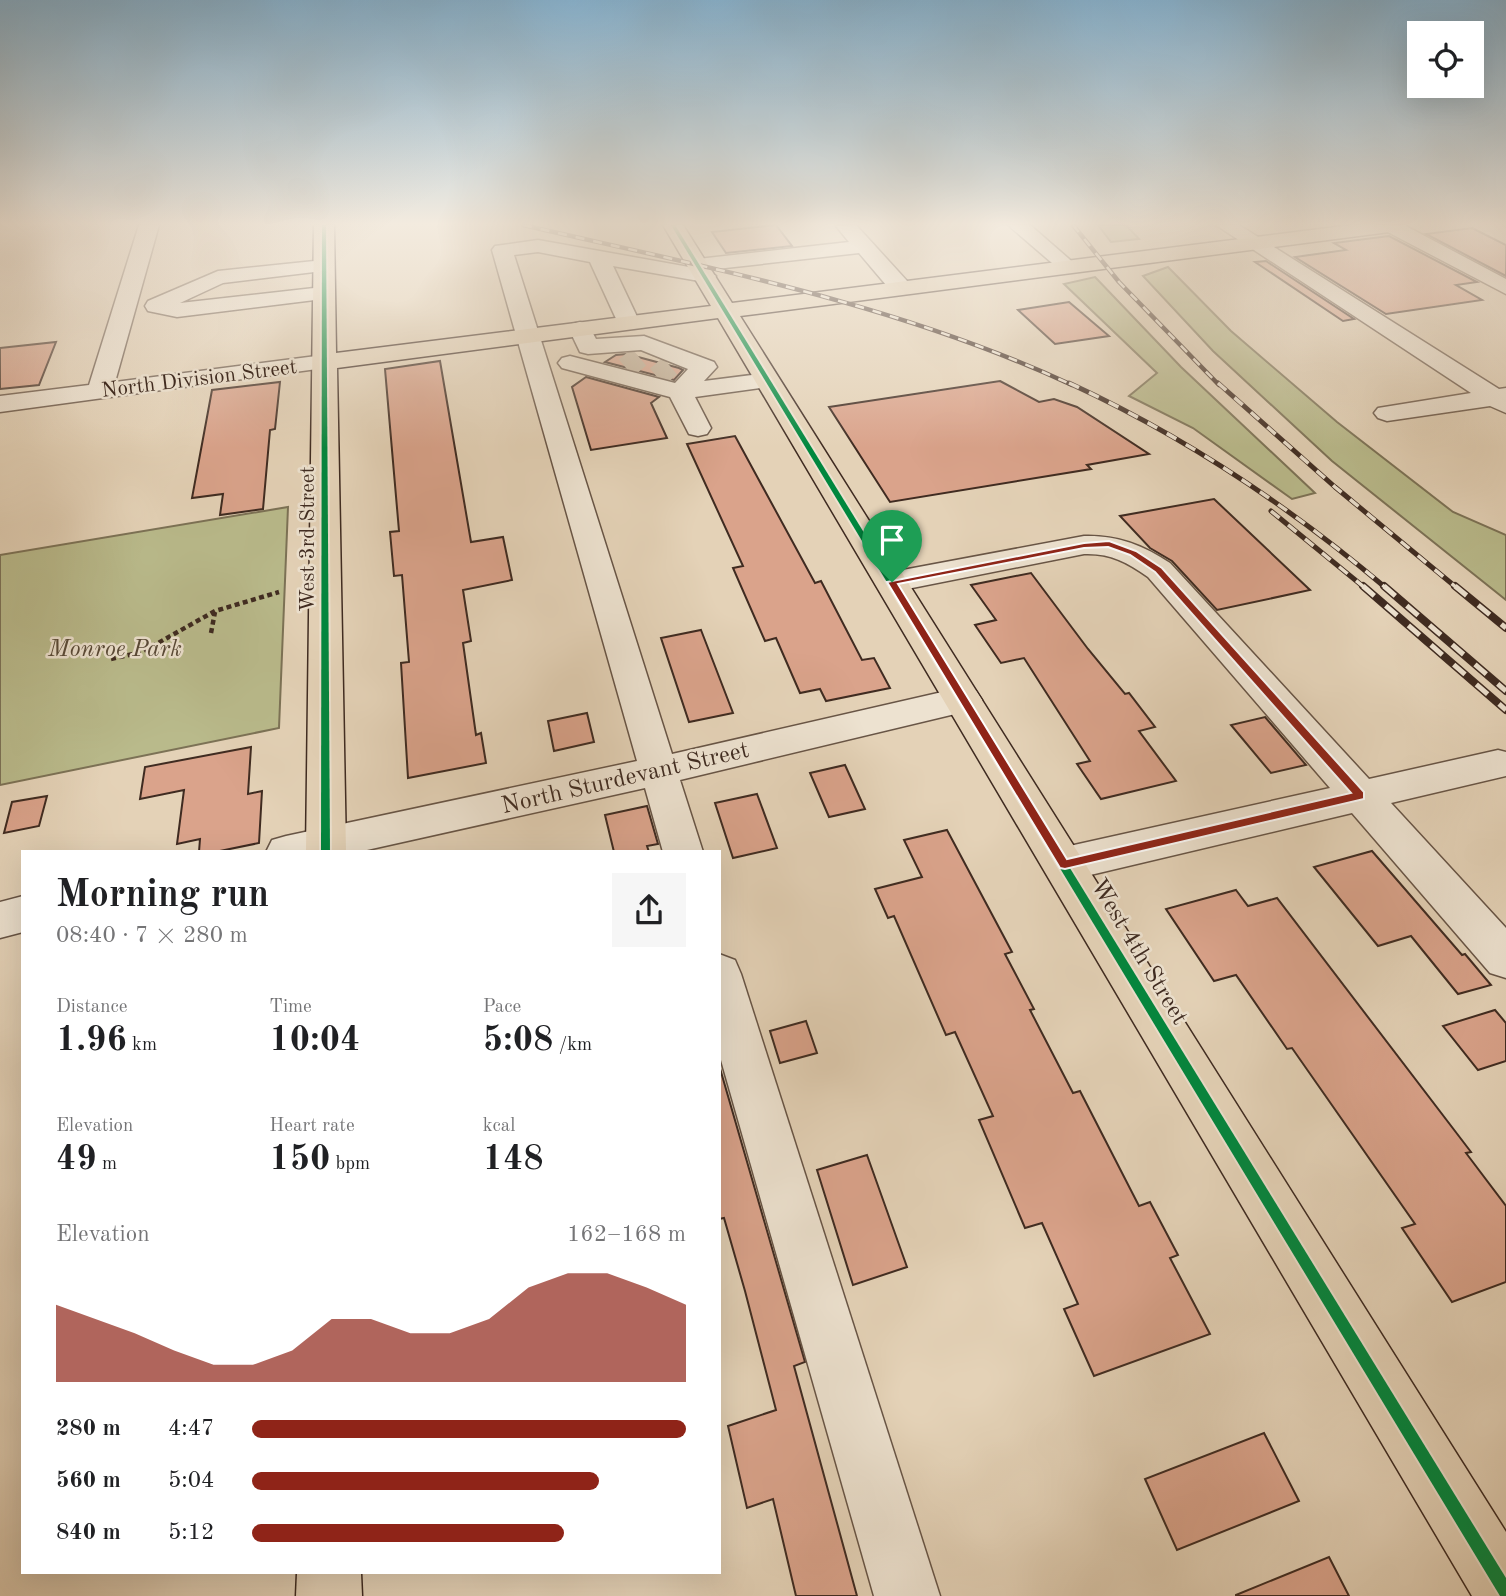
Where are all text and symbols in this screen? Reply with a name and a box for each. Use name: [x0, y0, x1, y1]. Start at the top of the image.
map controls: [1407, 21, 1484, 98]
button: locate: [1407, 21, 1484, 98]
street label: North Division Street: [100, 357, 298, 402]
street label: West 3rd Street: [298, 466, 319, 612]
pin: [862, 510, 922, 582]
icon: arrive: [873, 521, 911, 559]
park label: Monroe Park: [47, 638, 182, 662]
street label: North Sturdevant Street: [499, 739, 752, 819]
button: share: [612, 873, 686, 947]
street label: West 4th Street: [1085, 875, 1191, 1029]
text: Morning run: [56, 877, 269, 915]
text: 08:40 · 7 × 280 m: [56, 924, 248, 947]
text: Distance: [56, 998, 128, 1017]
text: Time: [269, 998, 312, 1017]
text: Pace: [483, 998, 521, 1017]
text: 1.96: [56, 1023, 127, 1058]
text: 10:04: [269, 1023, 360, 1058]
text: 5:08: [483, 1023, 553, 1058]
text: km: [127, 1036, 157, 1055]
text: /km: [553, 1036, 592, 1055]
text: Elevation: [56, 1117, 133, 1136]
text: Heart rate: [269, 1117, 355, 1136]
text: kcal: [483, 1117, 515, 1136]
text: 49: [56, 1142, 97, 1177]
text: 150: [269, 1142, 330, 1177]
text: 148: [483, 1142, 544, 1177]
text: m: [97, 1155, 117, 1174]
text: bpm: [330, 1155, 370, 1174]
text: Elevation: [56, 1223, 150, 1246]
text: 162–168 m: [567, 1223, 686, 1246]
text: 280 m: [56, 1417, 121, 1440]
text: 4:47: [168, 1417, 214, 1440]
text: 560 m: [56, 1469, 121, 1492]
text: 5:04: [168, 1469, 214, 1492]
text: 840 m: [56, 1521, 121, 1544]
text: 5:12: [168, 1521, 214, 1544]

